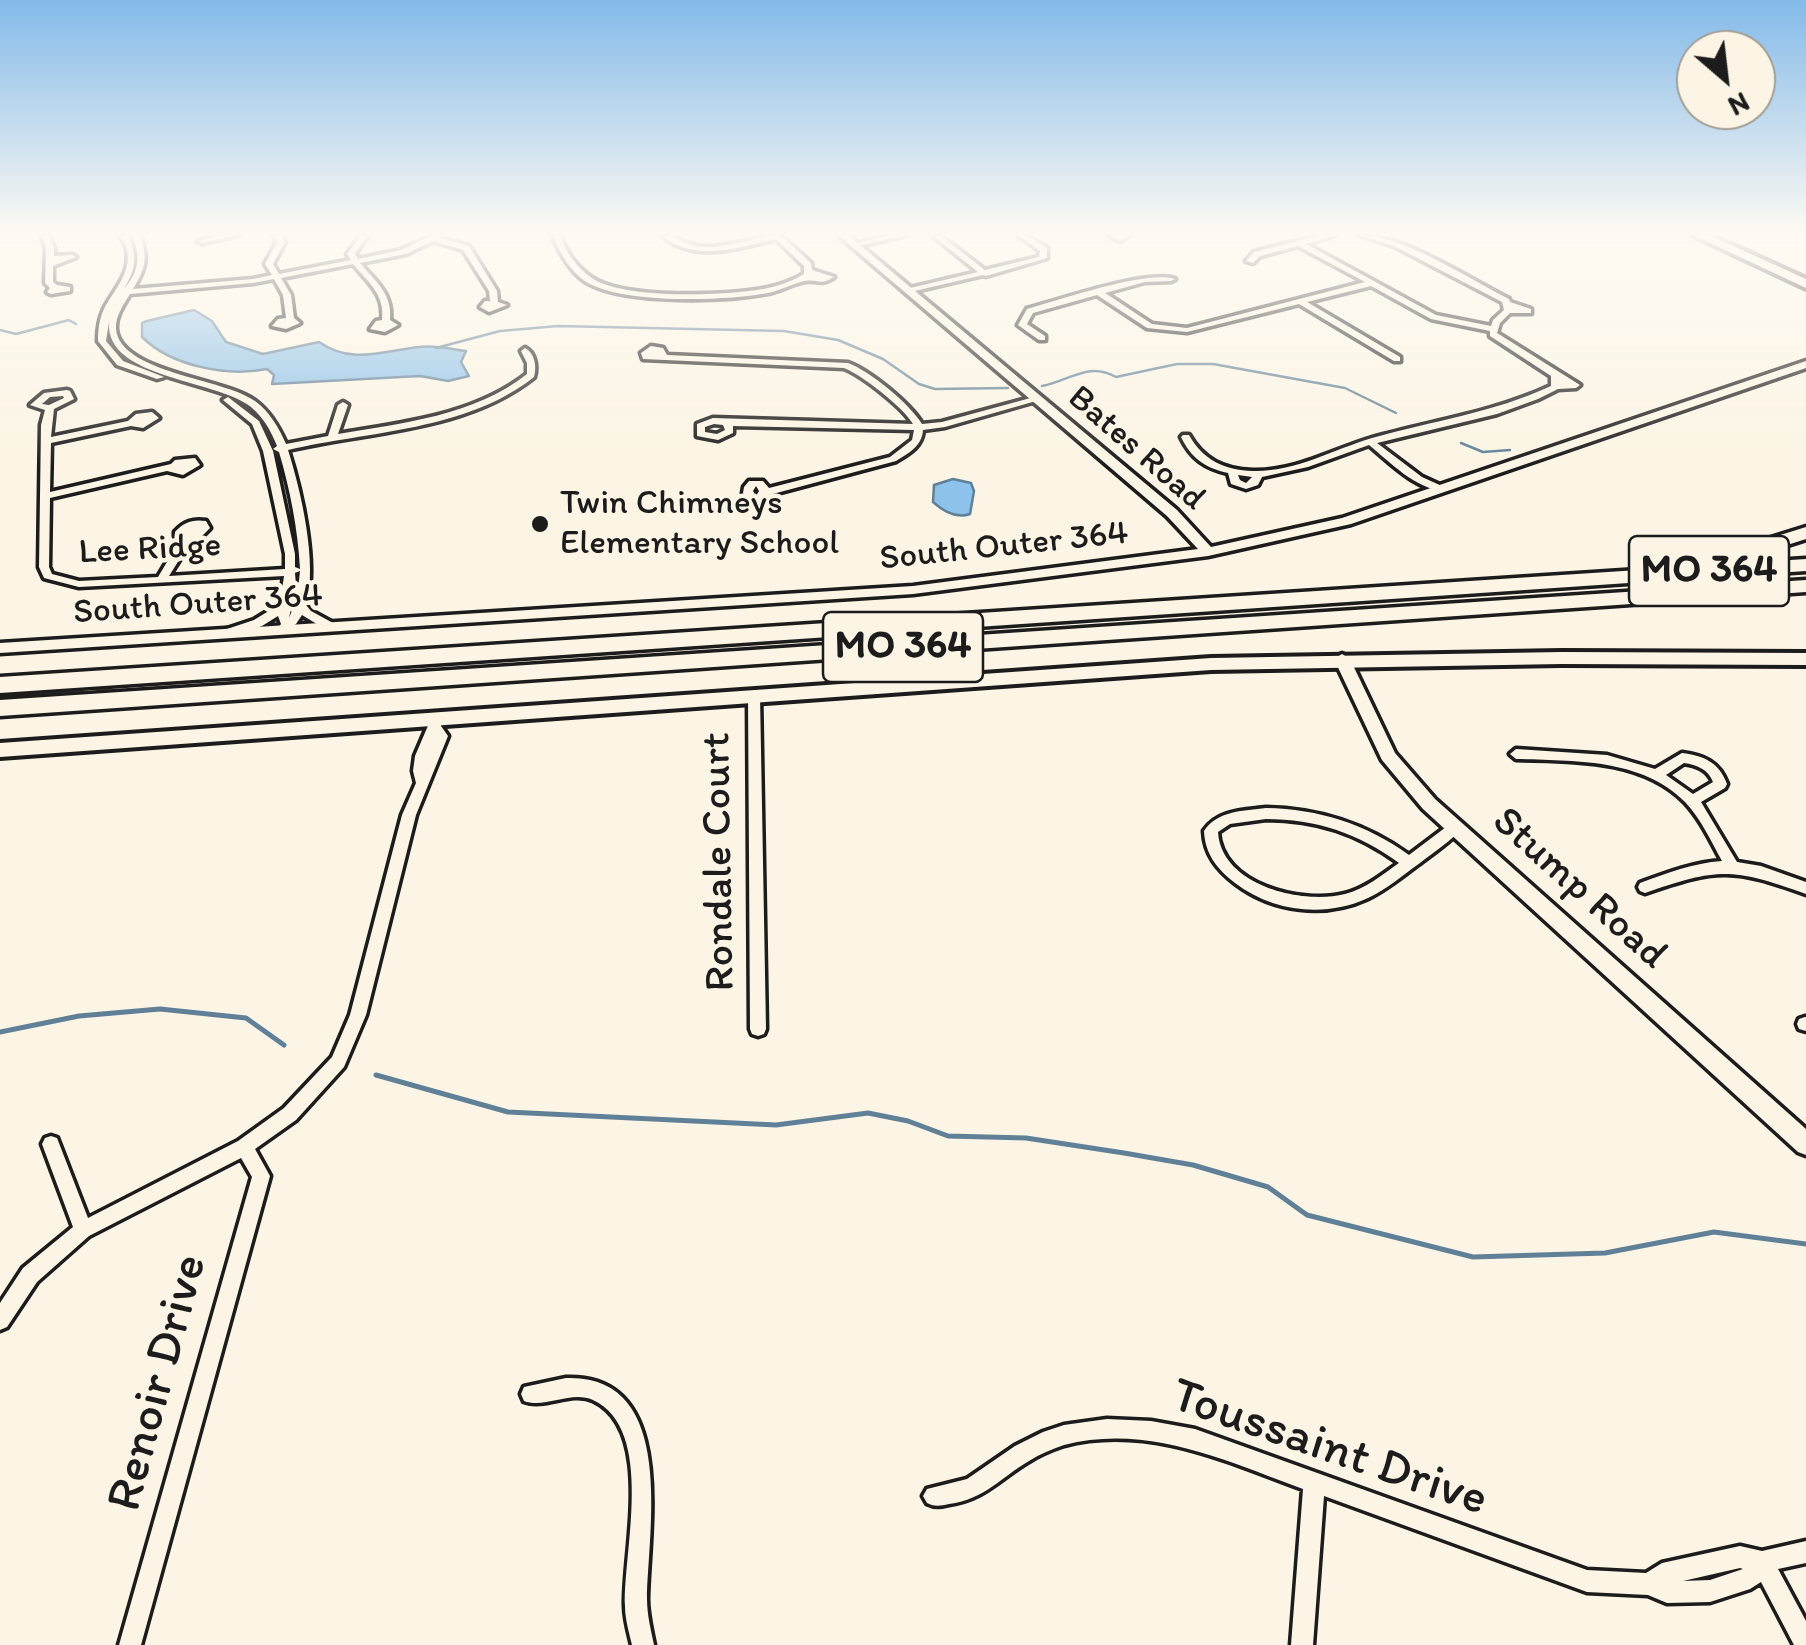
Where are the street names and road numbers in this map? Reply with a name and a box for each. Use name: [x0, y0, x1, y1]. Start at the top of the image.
street label: Bates Road: [1058, 378, 1214, 520]
street label: South Outer 364: [878, 513, 1130, 581]
street label: Lee Ridge: [78, 525, 222, 575]
road number: MO 364: [1629, 536, 1789, 606]
street label: South Outer 364: [72, 575, 324, 635]
road number: MO 364: [823, 612, 983, 682]
street label: Rondale Court: [693, 732, 747, 992]
street label: Stump Road: [1481, 797, 1677, 981]
street label: Renoir Drive: [96, 1248, 222, 1518]
street label: Toussaint Drive: [1163, 1367, 1495, 1531]

